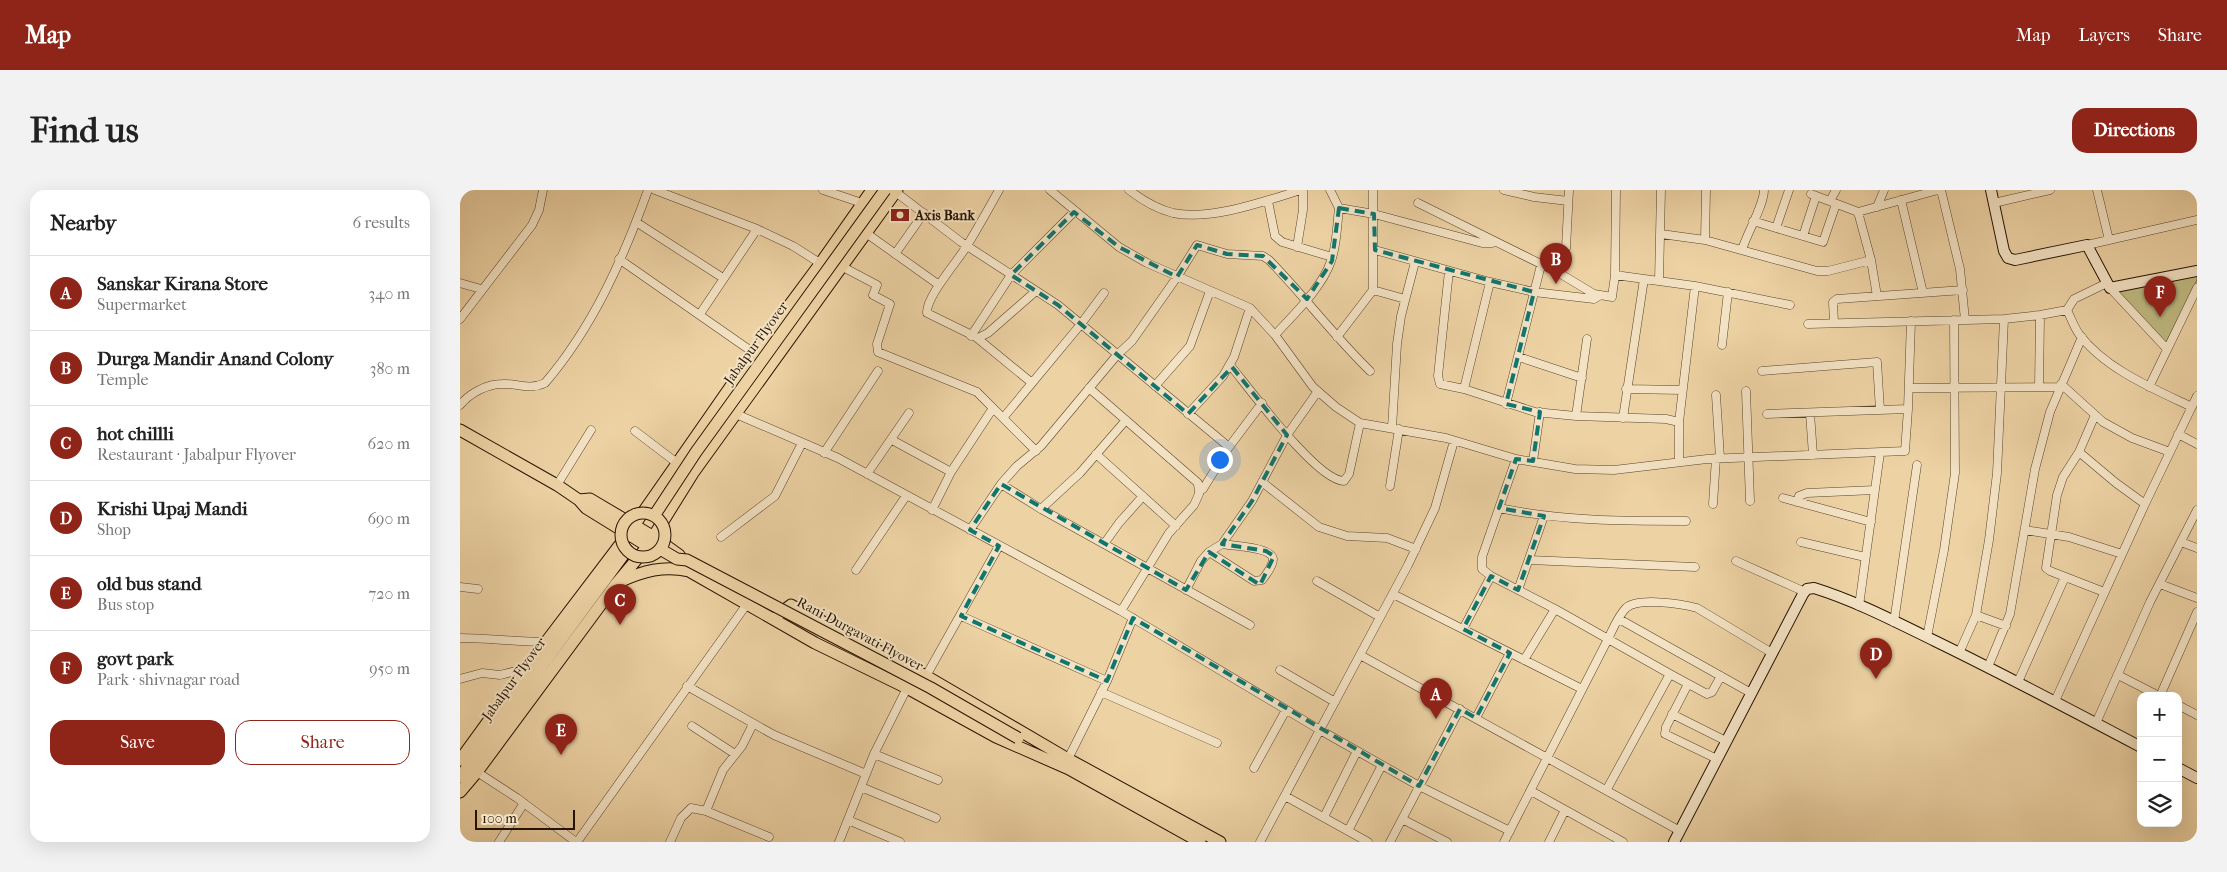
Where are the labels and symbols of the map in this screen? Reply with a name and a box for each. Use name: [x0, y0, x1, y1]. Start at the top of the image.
bank icon: Axis Bank: [889, 204, 911, 226]
place label: Axis Bank: [914, 207, 975, 224]
pin: B: [1540, 243, 1572, 284]
pin: F: [2144, 276, 2176, 317]
street label: Jabalpur Flyover: [720, 298, 792, 389]
your location: [1207, 447, 1233, 473]
pin: C: [604, 584, 636, 625]
street label: Rani Durgavati Flyover: [794, 593, 926, 675]
street label: Jabalpur Flyover: [478, 634, 550, 725]
pin: D: [1860, 638, 1892, 679]
pin: A: [1420, 678, 1452, 719]
pin: E: [545, 714, 577, 755]
scale bar: [475, 807, 575, 830]

